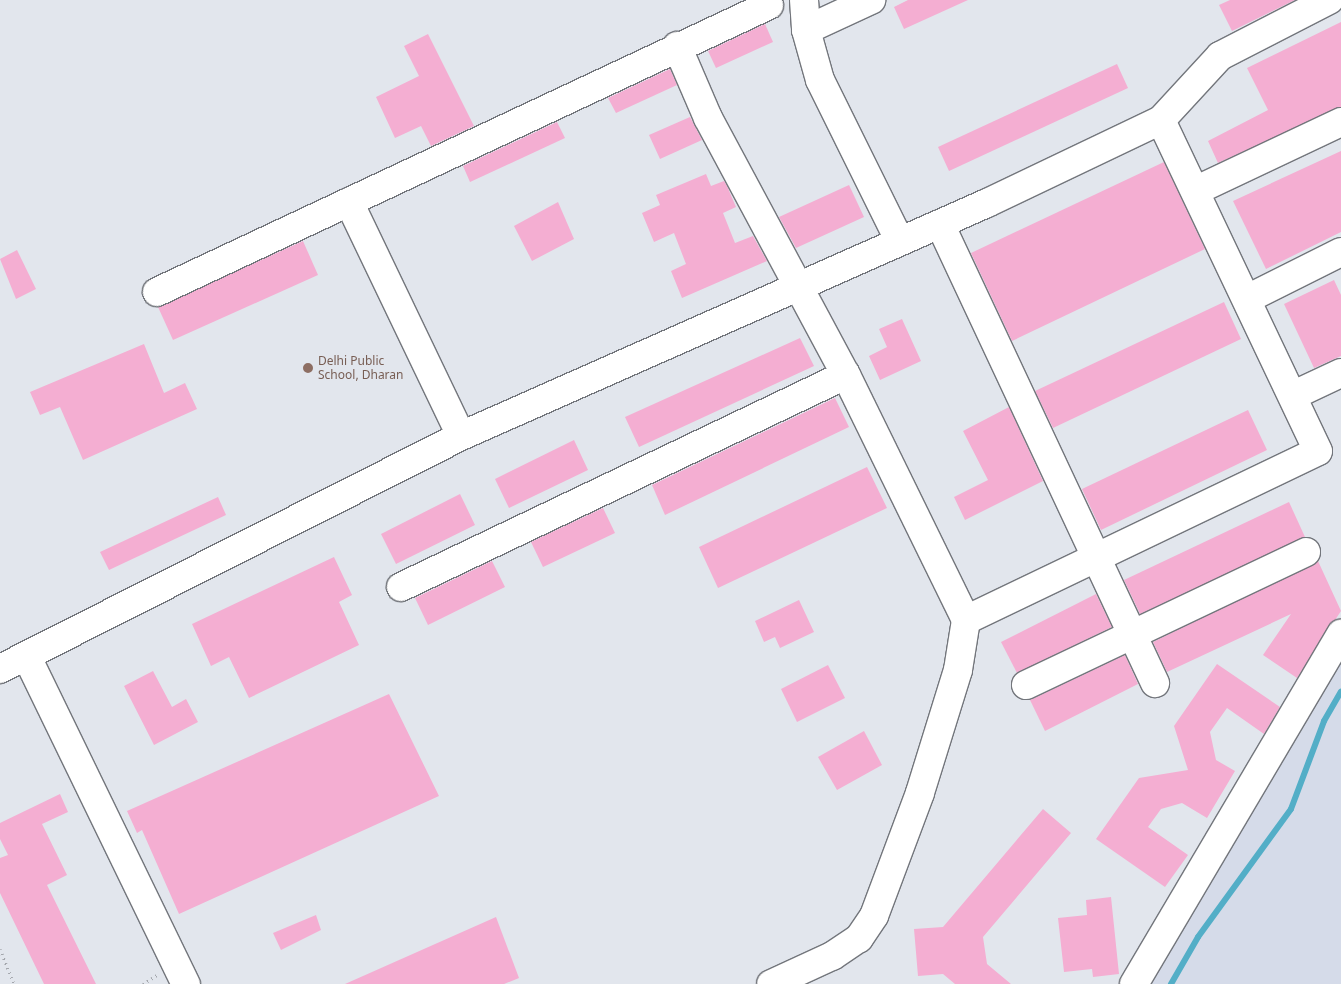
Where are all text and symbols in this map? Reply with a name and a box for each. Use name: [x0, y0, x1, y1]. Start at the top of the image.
place label: Delhi Public School, Dharan: [318, 354, 403, 382]
marker: Delhi Public School, Dharan: [302, 362, 314, 374]

